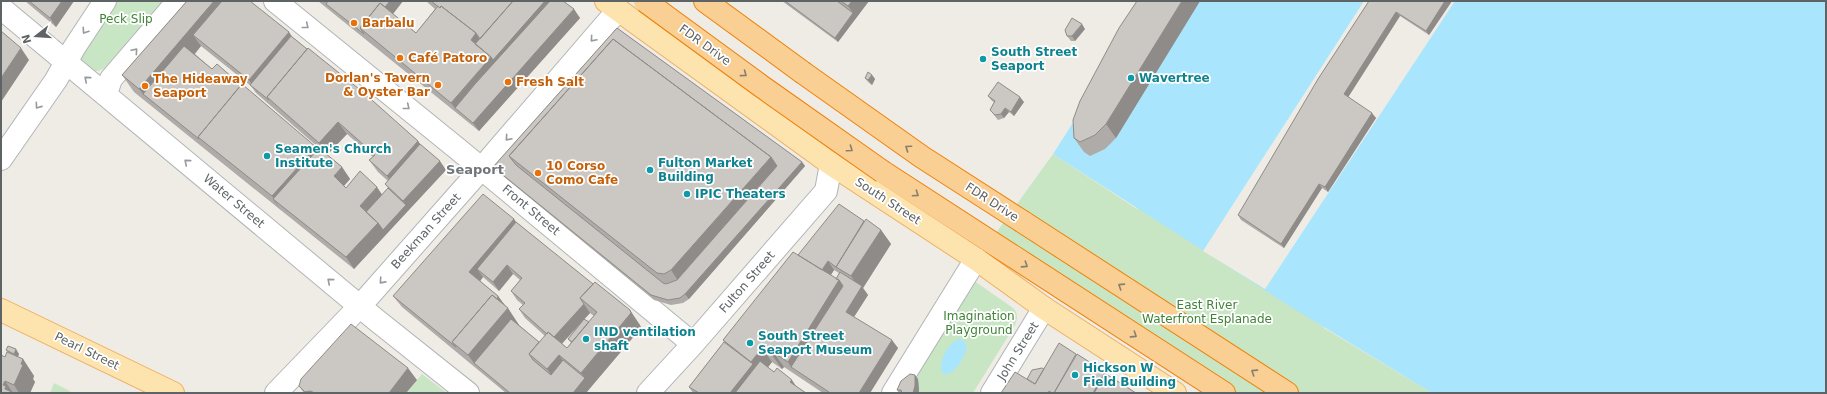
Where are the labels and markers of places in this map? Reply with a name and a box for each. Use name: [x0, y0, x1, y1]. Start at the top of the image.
place label: Barbalu: [362, 16, 415, 30]
marker: Barbalu: [349, 18, 359, 28]
place label: South Street Seaport: [991, 45, 1077, 73]
place label: Café Patoro: [408, 51, 487, 65]
marker: Café Patoro: [395, 53, 405, 63]
marker: South Street Seaport: [978, 54, 988, 64]
place label: Dorlan's Tavern & Oyster Bar: [325, 71, 430, 99]
place label: Wavertree: [1139, 71, 1210, 85]
place label: The Hideaway Seaport: [153, 72, 248, 100]
marker: Wavertree: [1126, 73, 1136, 83]
place label: Fresh Salt: [516, 75, 584, 89]
marker: Fresh Salt: [503, 77, 513, 87]
marker: Dorlan's Tavern & Oyster Bar: [433, 80, 443, 90]
marker: The Hideaway Seaport: [140, 81, 150, 91]
place label: Seamen's Church Institute: [275, 142, 392, 170]
marker: Seamen's Church Institute: [262, 151, 272, 161]
place label: Fulton Market Building: [658, 156, 753, 184]
place label: 10 Corso Como Cafe: [546, 159, 618, 187]
marker: Fulton Market Building: [645, 165, 655, 175]
marker: 10 Corso Como Cafe: [533, 168, 543, 178]
place label: IPIC Theaters: [695, 187, 786, 201]
marker: IPIC Theaters: [682, 189, 692, 199]
place label: IND ventilation shaft: [594, 325, 696, 353]
place label: South Street Seaport Museum: [758, 329, 872, 357]
marker: IND ventilation shaft: [581, 334, 591, 344]
marker: South Street Seaport Museum: [745, 338, 755, 348]
place label: Hickson W Field Building: [1083, 361, 1176, 389]
marker: Hickson W Field Building: [1070, 370, 1080, 380]

